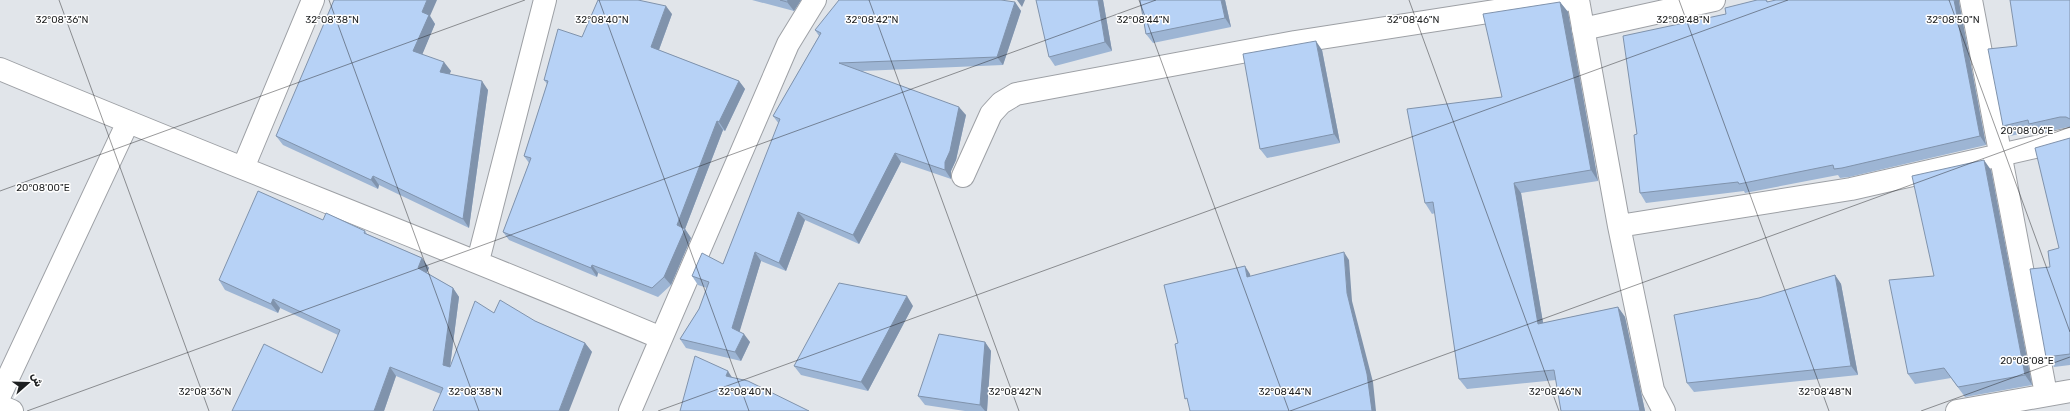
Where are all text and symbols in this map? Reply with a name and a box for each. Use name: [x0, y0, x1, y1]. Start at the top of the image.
text: 32°08'36"N: [35, 14, 89, 26]
text: 32°08'38"N: [305, 14, 359, 26]
text: 32°08'40"N: [575, 14, 629, 26]
text: 32°08'42"N: [846, 14, 898, 26]
text: 32°08'44"N: [1116, 14, 1170, 26]
text: 32°08'46"N: [1387, 14, 1439, 26]
text: 32°08'48"N: [1656, 14, 1710, 26]
text: 32°08'50"N: [1926, 14, 1980, 26]
text: 20°08'06"E: [2001, 125, 2053, 137]
text: 20°08'00"E: [16, 182, 70, 194]
text: 20°08'08"E: [2000, 355, 2054, 367]
north arrow: [8, 363, 48, 403]
text: ش: [28, 371, 45, 389]
text: 32°08'36"N: [178, 386, 232, 398]
text: 32°08'38"N: [448, 386, 502, 398]
text: 32°08'40"N: [718, 386, 772, 398]
text: 32°08'42"N: [989, 386, 1041, 398]
text: 32°08'44"N: [1258, 386, 1312, 398]
text: 32°08'46"N: [1529, 386, 1581, 398]
text: 32°08'48"N: [1798, 386, 1852, 398]

